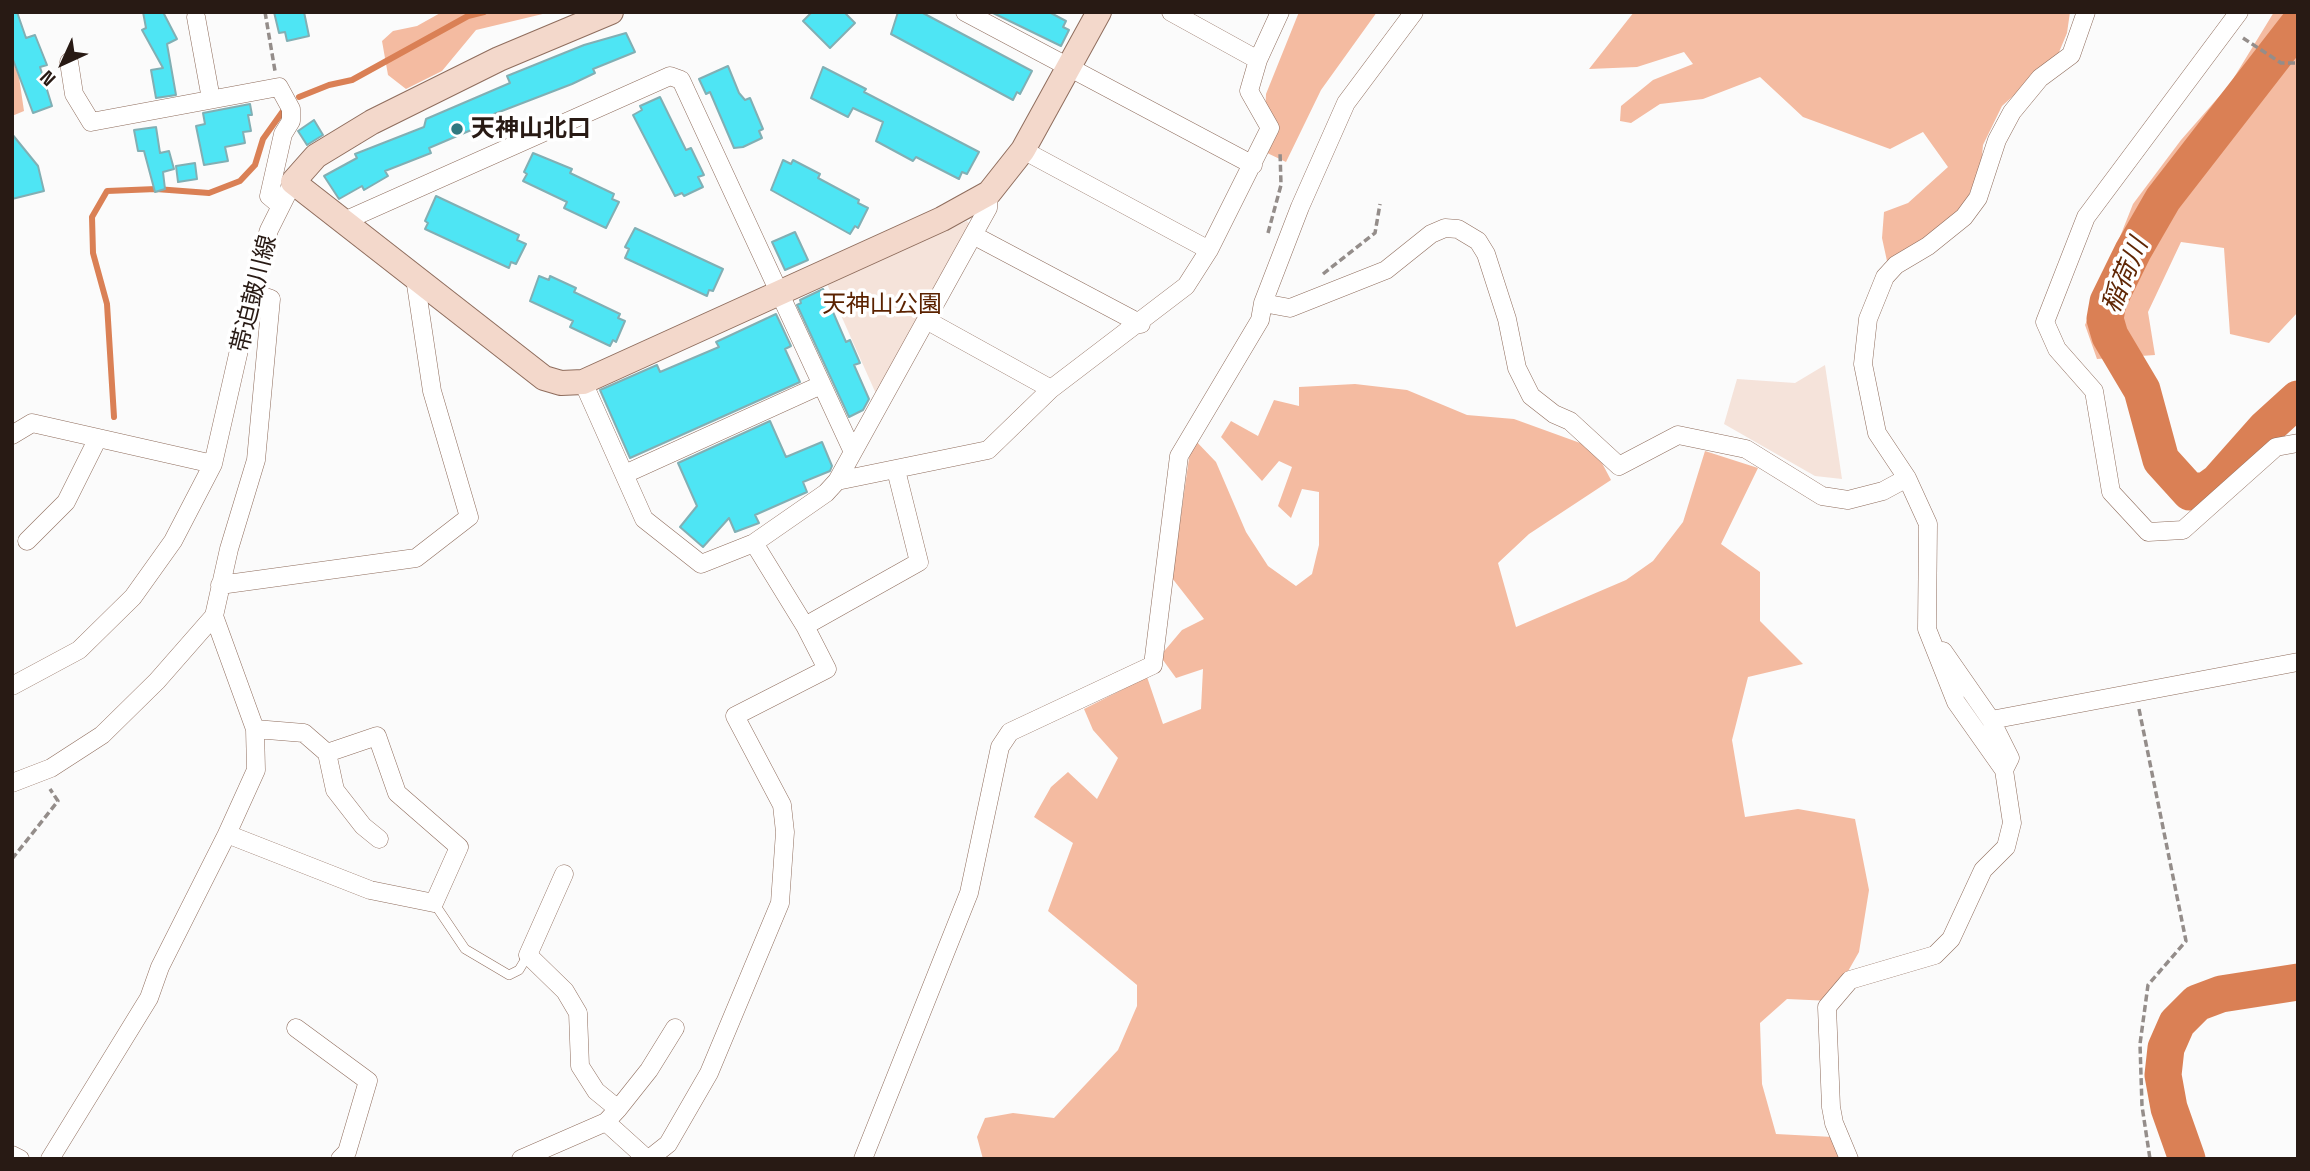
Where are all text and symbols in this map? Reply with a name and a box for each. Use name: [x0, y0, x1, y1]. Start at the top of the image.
north arrow: [28, 28, 98, 98]
text: N: [34, 65, 61, 92]
place label: 天神山北口: [471, 115, 591, 143]
marker: 天神山北口: [449, 121, 465, 137]
street label: 帯迫皷川線: [227, 232, 283, 356]
water label: 稲荷川: [2096, 234, 2156, 318]
park label: 天神山公園: [822, 291, 942, 319]

